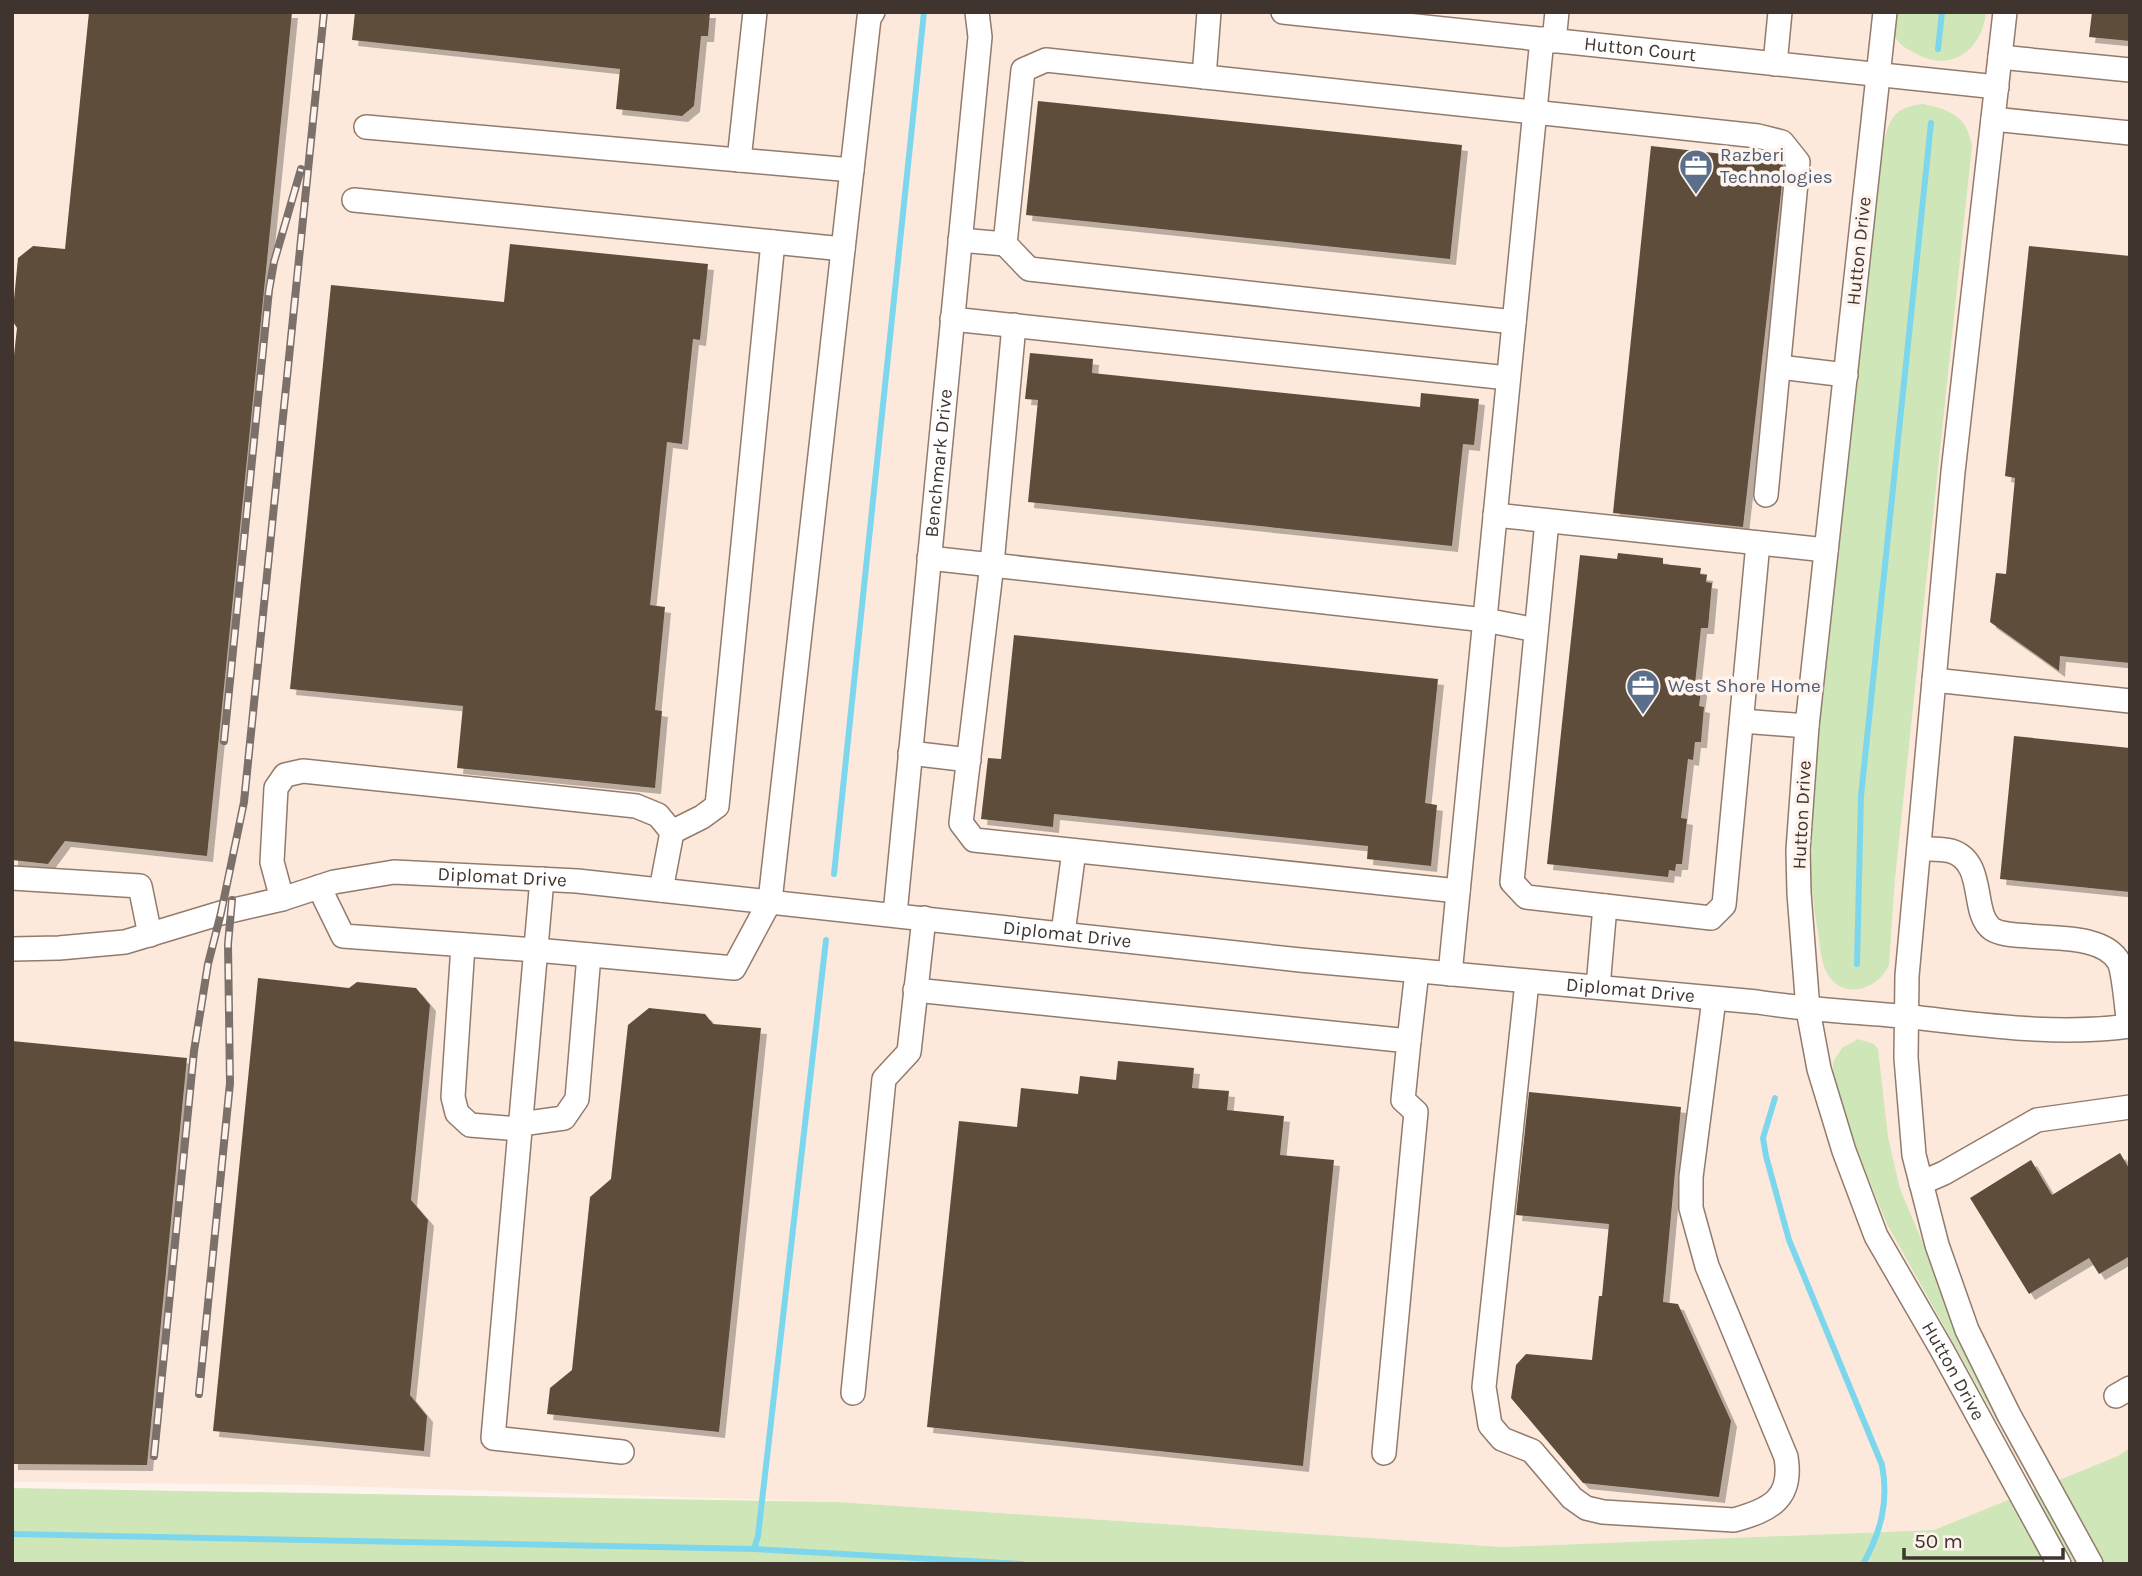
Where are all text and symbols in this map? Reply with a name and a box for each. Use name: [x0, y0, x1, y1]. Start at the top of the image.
street label: Hutton Court: [1583, 33, 1697, 66]
place label: Razberi Technologies: [1720, 144, 1833, 188]
office icon: Razberi Technologies: [1677, 147, 1715, 196]
street label: Hutton Drive: [1842, 196, 1876, 306]
street label: Benchmark Drive: [921, 388, 957, 538]
office icon: West Shore Home: [1624, 667, 1662, 716]
place label: West Shore Home: [1668, 675, 1821, 697]
street label: Hutton Drive: [1788, 760, 1816, 870]
street label: Diplomat Drive: [437, 863, 567, 891]
street label: Diplomat Drive: [1002, 917, 1133, 953]
street label: Diplomat Drive: [1565, 973, 1696, 1007]
street label: Hutton Drive: [1917, 1318, 1989, 1424]
scale bar: [1904, 1516, 2063, 1560]
text: 50 m: [1914, 1529, 1963, 1553]

